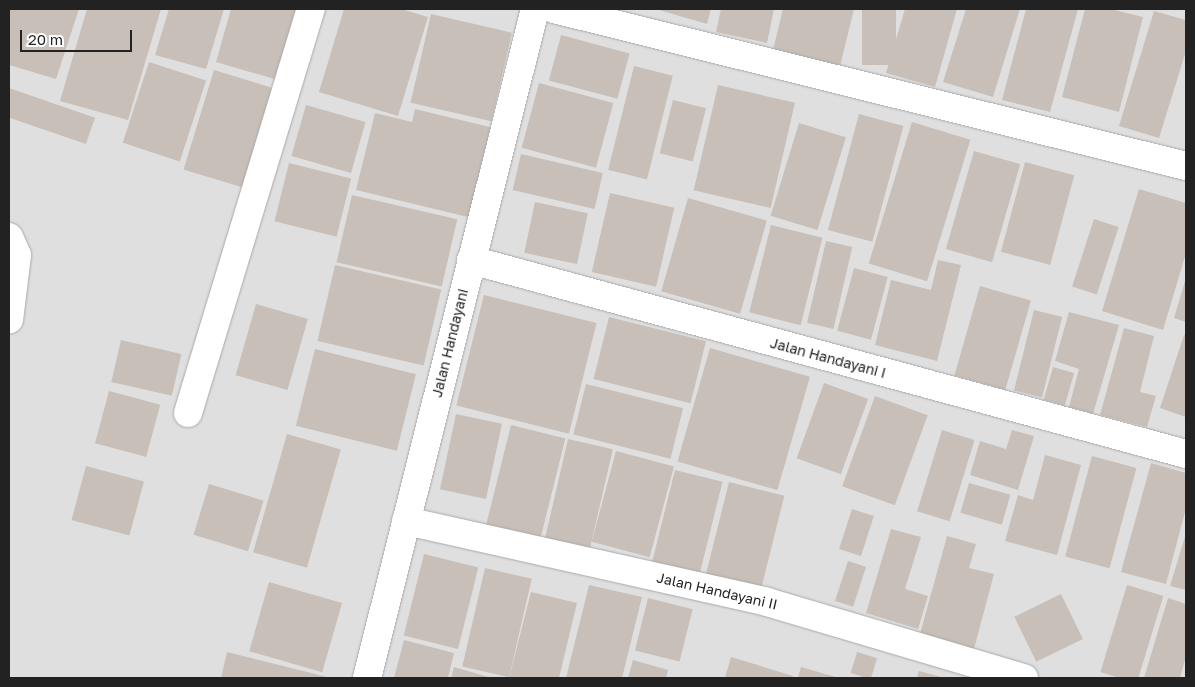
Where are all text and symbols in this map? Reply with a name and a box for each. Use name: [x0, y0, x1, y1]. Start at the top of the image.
scale bar: [22, 20, 135, 52]
text: 20 m: [28, 30, 63, 48]
street label: Jalan Handayani: [428, 287, 472, 399]
street label: Jalan Handayani I: [768, 334, 888, 382]
street label: Jalan Handayani II: [655, 569, 779, 613]

